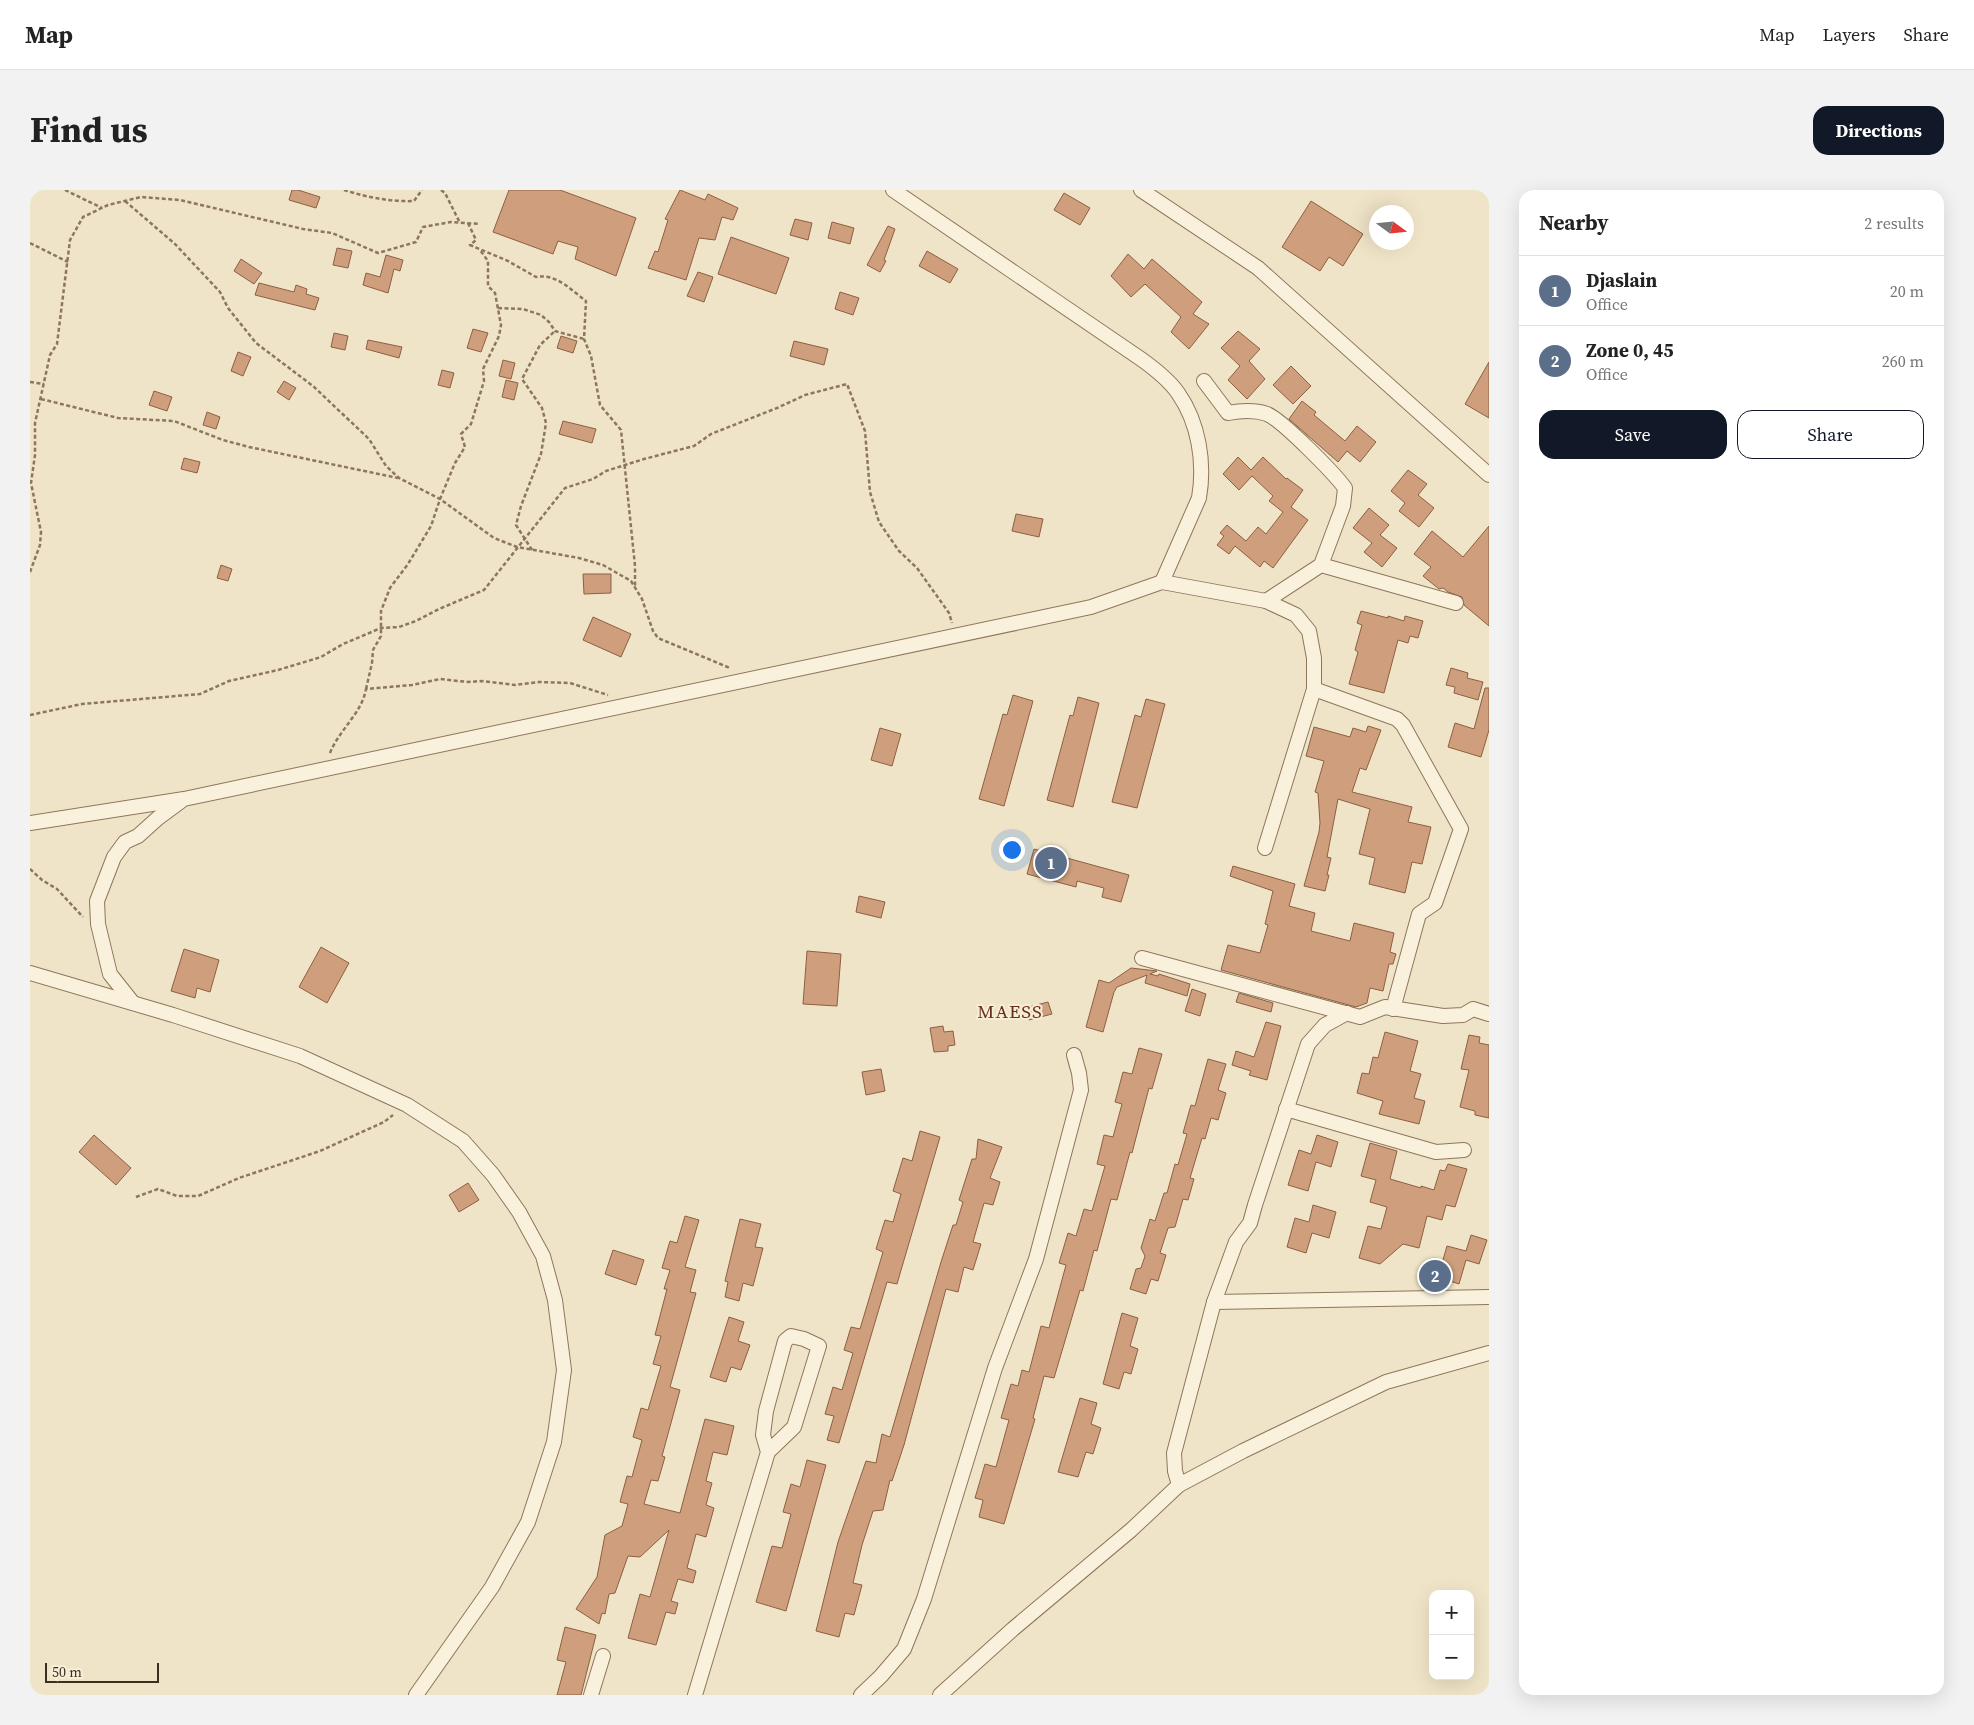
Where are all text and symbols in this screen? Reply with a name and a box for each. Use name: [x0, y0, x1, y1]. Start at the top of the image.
text: Map: [25, 18, 73, 51]
text: Map: [1759, 22, 1794, 47]
text: Layers: [1822, 22, 1875, 47]
text: Share: [1903, 22, 1949, 47]
text: Find us: [30, 106, 148, 154]
button: Directions: [1813, 106, 1944, 155]
north arrow: [1369, 205, 1414, 250]
text: Nearby: [1539, 208, 1609, 237]
text: 2 results: [1864, 212, 1924, 234]
text: Djaslain: [1586, 267, 1657, 293]
text: 1: [1551, 280, 1559, 302]
text: 20 m: [1890, 280, 1924, 302]
text: Office: [1586, 293, 1628, 315]
text: Zone 0, 45: [1586, 337, 1674, 363]
text: 2: [1551, 350, 1559, 372]
text: 260 m: [1882, 350, 1924, 372]
text: Office: [1586, 363, 1628, 385]
button: Save: [1539, 410, 1727, 459]
button: Share: [1737, 410, 1924, 459]
your location: [999, 837, 1025, 863]
pin: 1: [1035, 844, 1067, 882]
district label: MAESS: [977, 998, 1043, 1024]
pin: 2: [1419, 1257, 1451, 1295]
map controls: [1429, 1590, 1474, 1680]
button: +: [1429, 1590, 1474, 1635]
button: −: [1429, 1635, 1474, 1680]
scale bar: [45, 1660, 159, 1683]
text: 50 m: [52, 1662, 82, 1682]

